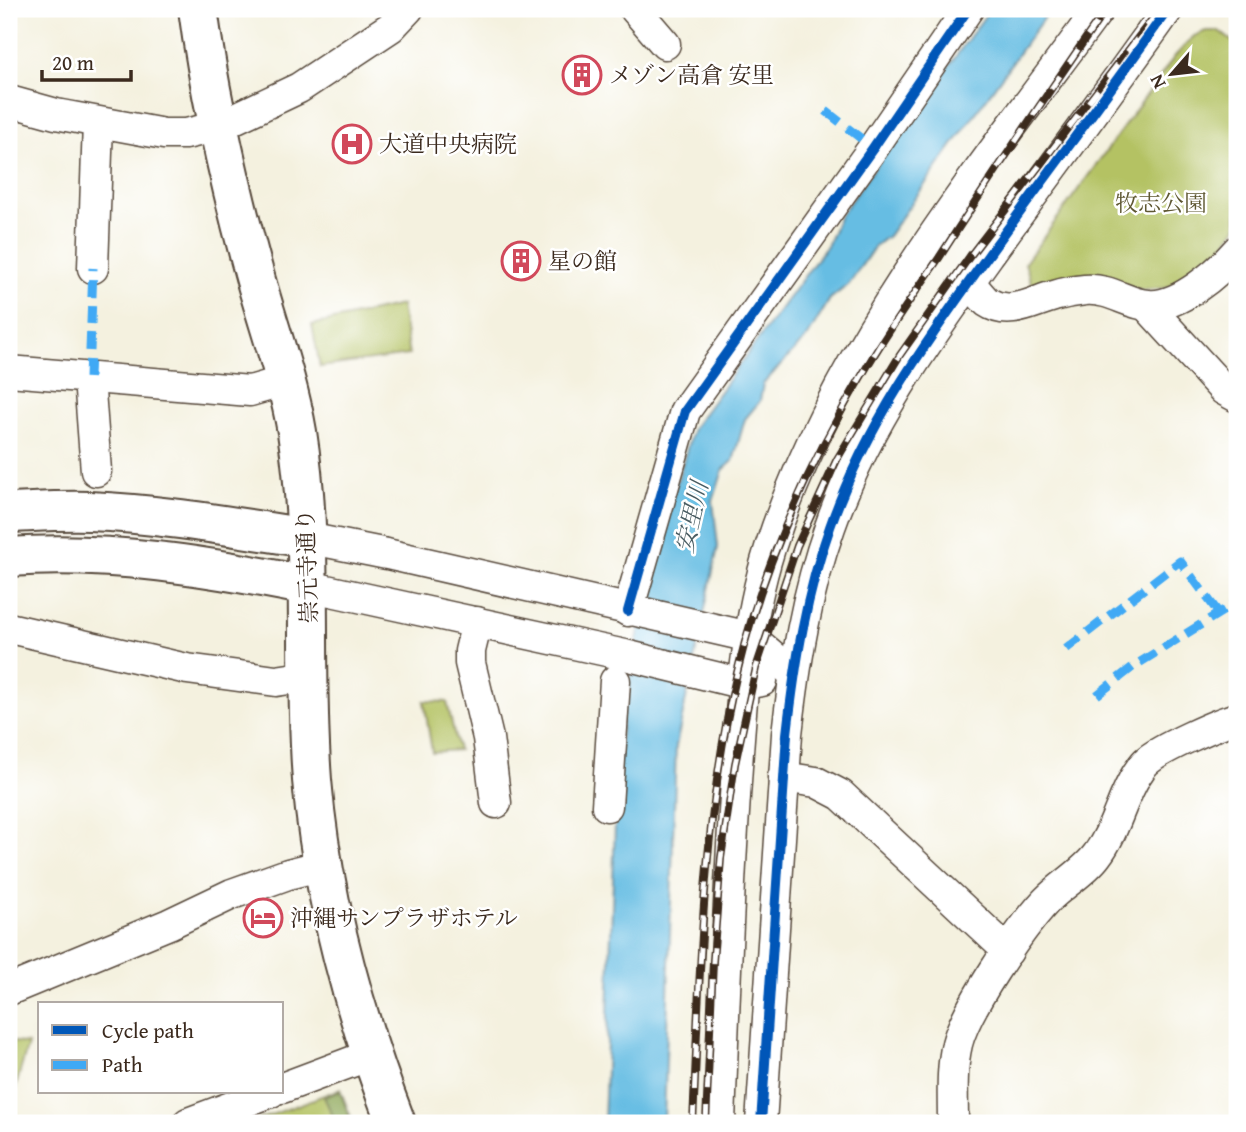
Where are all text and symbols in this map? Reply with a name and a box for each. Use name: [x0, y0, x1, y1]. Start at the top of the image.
scale bar: [42, 38, 131, 82]
north arrow: [1138, 38, 1208, 108]
text: 20 m: [52, 47, 94, 78]
building icon: メゾン高倉 安里: [561, 54, 603, 96]
place label: メゾン高倉 安里: [609, 58, 774, 91]
text: N: [1142, 70, 1172, 94]
hospital icon: 大道中央病院: [331, 123, 373, 165]
place label: 大道中央病院: [379, 127, 517, 160]
park label: 牧志公園: [1115, 186, 1207, 219]
building icon: 星の館: [500, 240, 542, 282]
place label: 星の館: [548, 244, 617, 277]
water label: 安里川: [666, 475, 717, 556]
street label: 崇元寺通り: [288, 508, 325, 624]
hotel icon: 沖縄サンプラザホテル: [242, 897, 284, 939]
place label: 沖縄サンプラザホテル: [290, 901, 518, 934]
legend: [38, 1002, 284, 1094]
text: Cycle path: [102, 1015, 194, 1046]
text: Path: [102, 1049, 143, 1080]

